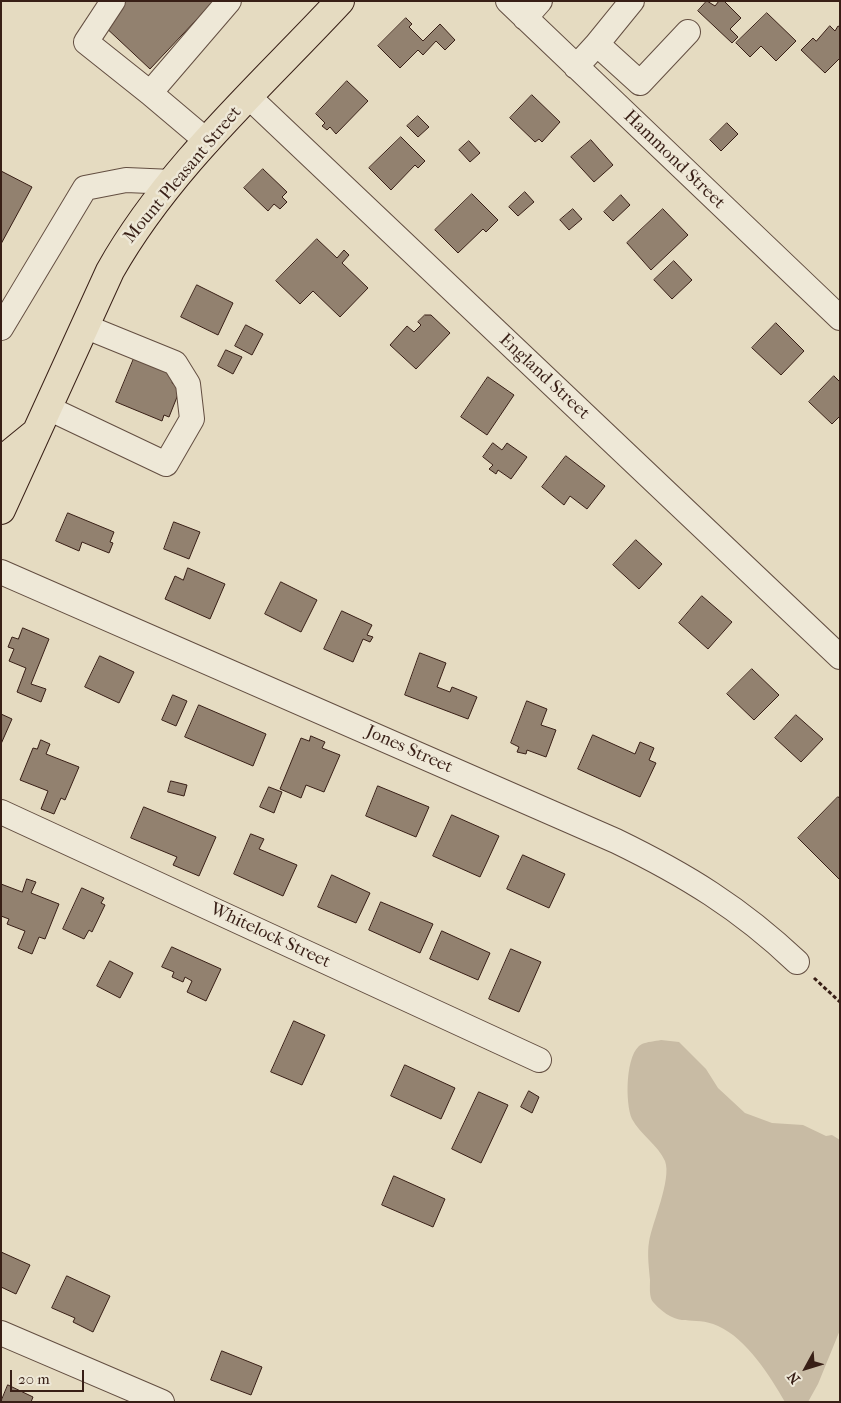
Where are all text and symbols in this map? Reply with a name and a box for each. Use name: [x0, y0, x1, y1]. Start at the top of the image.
street label: Mount Pleasant Street: [119, 102, 247, 248]
street label: Hammond Street: [619, 106, 729, 214]
street label: England Street: [494, 330, 594, 424]
street label: Jones Street: [362, 721, 456, 779]
street label: Whitelock Street: [206, 899, 334, 973]
north arrow: [781, 1343, 831, 1393]
scale bar: [12, 1360, 86, 1392]
text: N: [784, 1368, 804, 1387]
text: 20 m: [18, 1370, 50, 1388]

